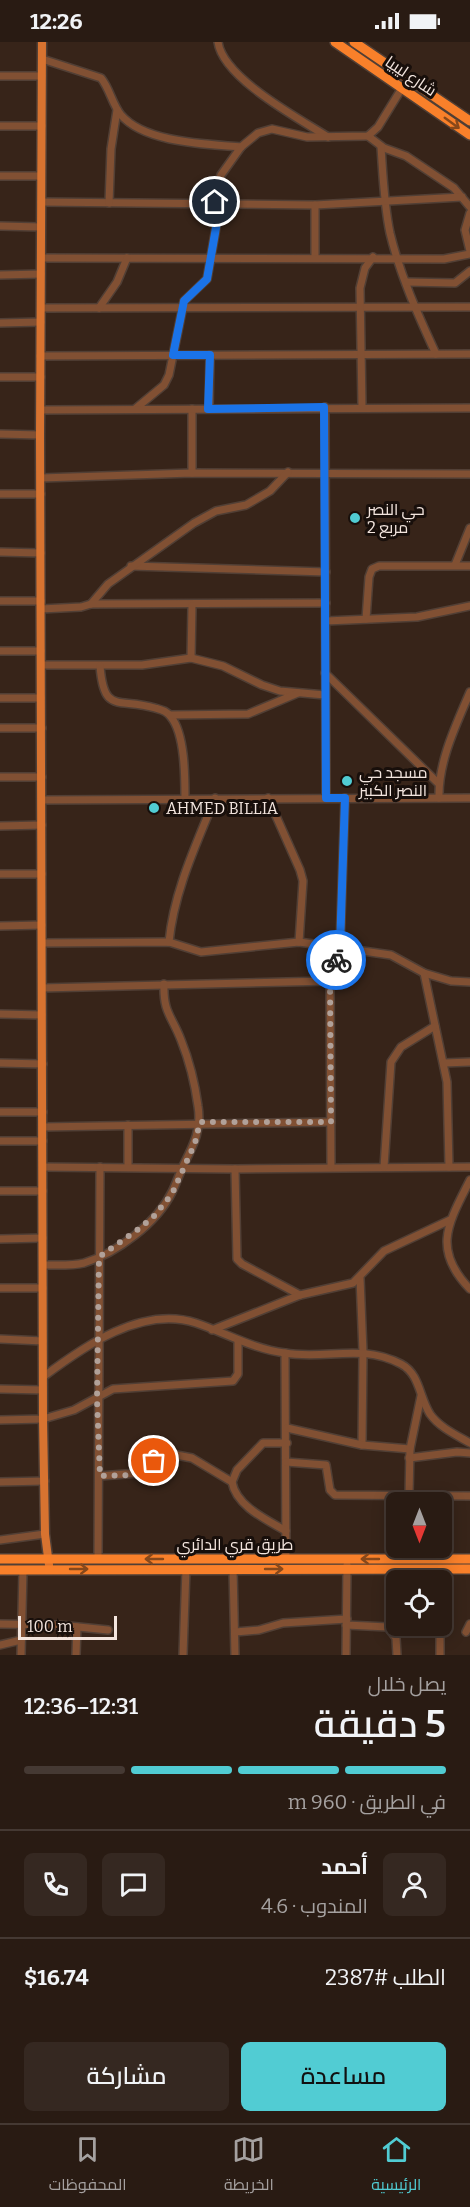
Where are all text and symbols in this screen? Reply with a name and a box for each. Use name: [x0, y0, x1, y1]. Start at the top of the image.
text: 12:26: [30, 8, 82, 35]
street label: شارع ليبيا: [381, 52, 440, 102]
one-way arrow: [444, 116, 460, 129]
pin: [189, 176, 240, 227]
icon: home: [198, 185, 231, 218]
place label: حي النصر مربع 2: [366, 500, 425, 539]
marker: حي النصر مربع 2: [348, 511, 362, 525]
place label: مسجد حي النصر الكبير: [358, 763, 427, 800]
marker: مسجد حي النصر الكبير: [340, 774, 354, 788]
place label: AHMED BILLIA: [166, 799, 279, 818]
marker: AHMED BILLIA: [147, 801, 161, 815]
courier: [306, 930, 366, 990]
icon: bike: [320, 944, 353, 977]
pin: [128, 1435, 179, 1486]
icon: bag: [137, 1444, 170, 1477]
north arrow: [386, 1492, 452, 1558]
map controls: [386, 1492, 452, 1636]
street label: طريق قري الدائري: [177, 1535, 293, 1558]
one-way arrow: [144, 1553, 164, 1565]
one-way arrow: [360, 1553, 380, 1565]
one-way arrow: [69, 1563, 89, 1575]
one-way arrow: [264, 1563, 284, 1575]
button: locate: [386, 1570, 452, 1636]
scale bar: [18, 1613, 117, 1640]
text: 100 m: [27, 1617, 72, 1636]
text: يصل خلال: [368, 1672, 446, 1696]
text: 12:31–12:36: [24, 1693, 138, 1720]
text: 5 دقيقة: [314, 1701, 446, 1747]
text: في الطريق · 960 m: [288, 1790, 446, 1814]
button: phone: [24, 1853, 87, 1916]
button: chat: [102, 1853, 165, 1916]
text: أحمد: [321, 1853, 368, 1880]
button: person: [383, 1853, 446, 1916]
text: المندوب · 4.6: [261, 1894, 368, 1918]
text: $16.74: [24, 1964, 89, 1991]
text: الطلب #2387: [325, 1964, 446, 1991]
button: مشاركة: [24, 2042, 229, 2111]
button: مساعدة: [241, 2042, 446, 2111]
tab: المحفوظات: [49, 2133, 127, 2199]
tab: الخريطة: [224, 2133, 274, 2199]
tab: الرئيسية: [371, 2133, 421, 2199]

